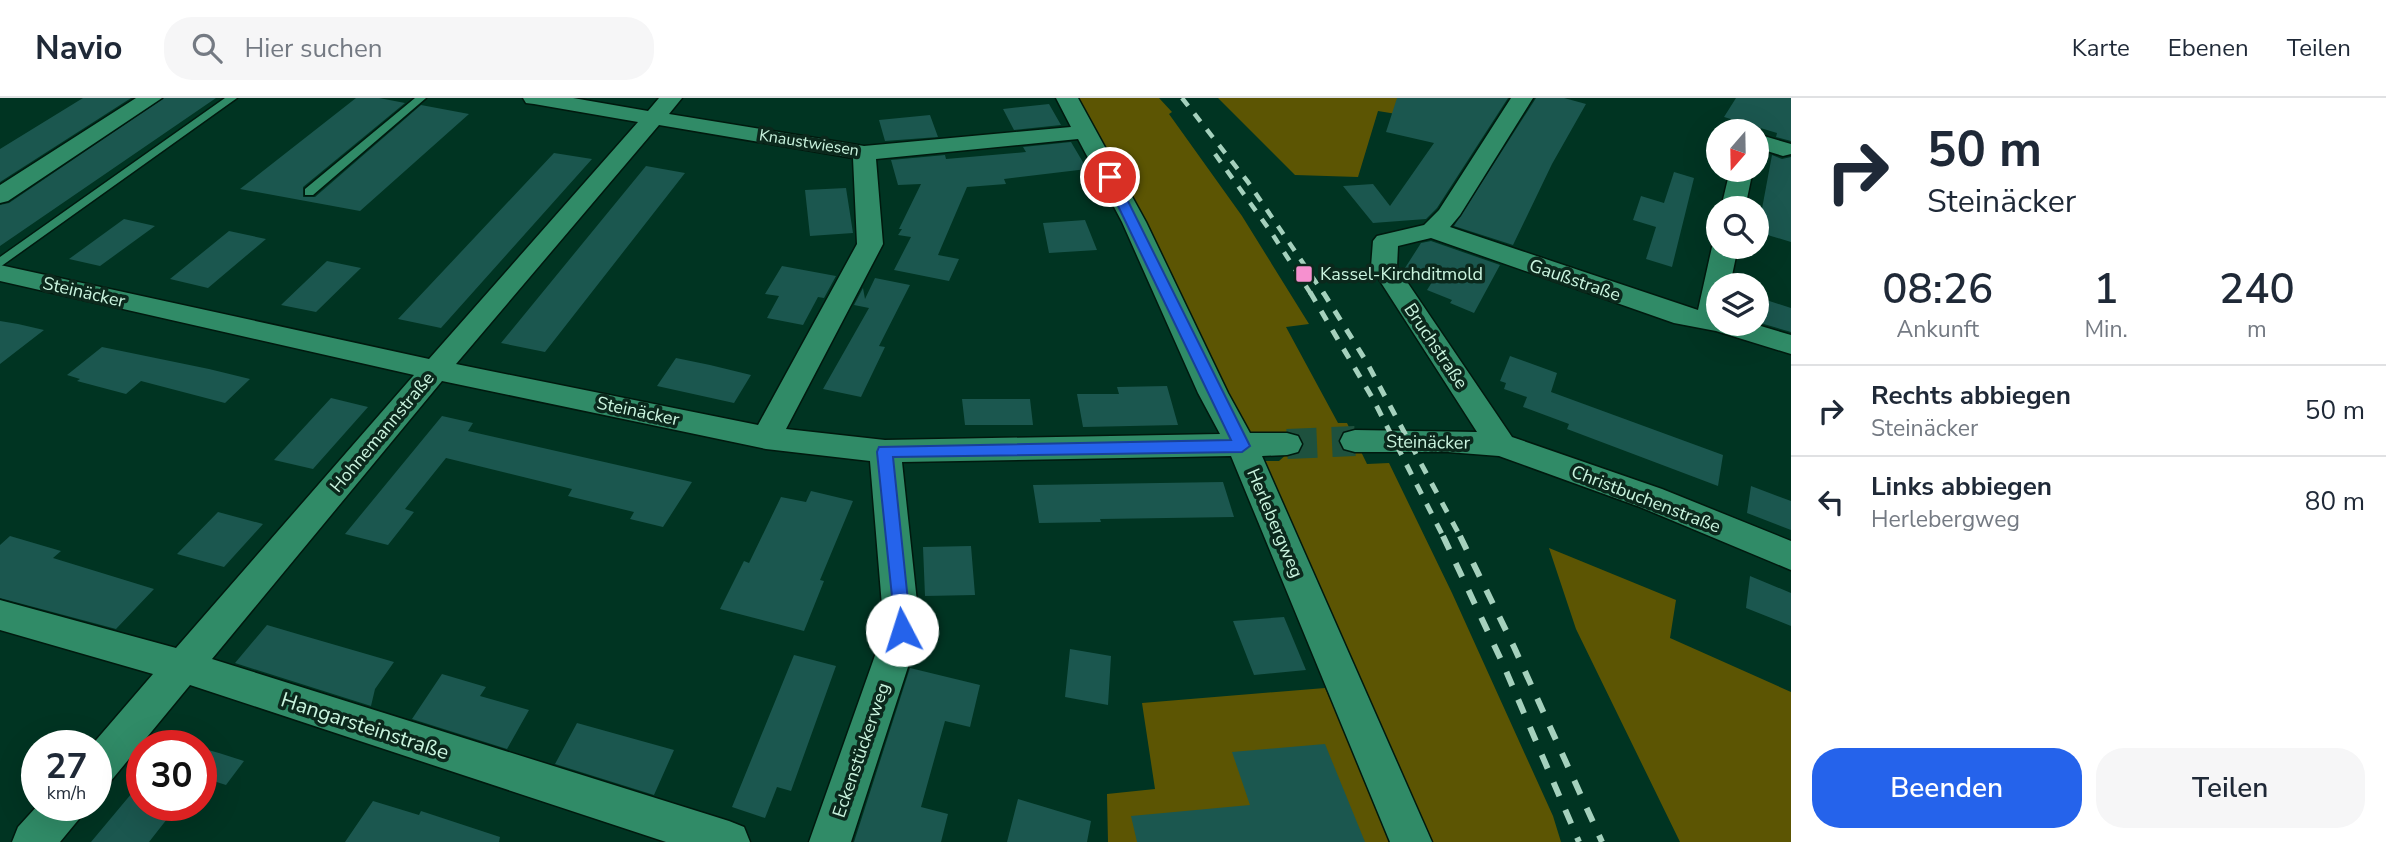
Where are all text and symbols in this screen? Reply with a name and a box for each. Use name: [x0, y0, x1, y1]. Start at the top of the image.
search box: [164, 17, 654, 80]
text: Navio: [35, 26, 122, 71]
icon: search: [188, 29, 226, 67]
text: Hier suchen: [244, 31, 383, 66]
text: Karte: [2072, 32, 2130, 64]
text: Ebenen: [2168, 32, 2249, 64]
text: Teilen: [2287, 32, 2351, 64]
text: 50 m: [1927, 116, 2042, 183]
north arrow: [1706, 119, 1769, 182]
map controls: [1706, 119, 1769, 336]
street label: Knaustwiesen: [757, 124, 861, 162]
icon: right: [1812, 126, 1903, 217]
pin: [1080, 147, 1140, 207]
icon: arrive: [1091, 158, 1129, 196]
text: Steinäcker: [1927, 180, 2076, 223]
button: search: [1706, 196, 1769, 259]
street label: Gaußstraße: [1526, 253, 1624, 307]
text: 08:26: [1882, 261, 1993, 318]
text: 1: [2093, 261, 2119, 318]
text: 240: [2219, 261, 2295, 318]
place label: Kassel-Kirchditmold: [1320, 262, 1483, 286]
marker: Kassel-Kirchditmold: [1294, 264, 1314, 284]
street label: Steinäcker: [40, 271, 128, 313]
button: layers: [1706, 273, 1769, 336]
street label: Bruchstraße: [1398, 298, 1474, 394]
text: Ankunft: [1896, 314, 1979, 345]
text: Min.: [2084, 314, 2128, 345]
text: m: [2247, 314, 2267, 345]
street label: Hohnemannstraße: [324, 367, 440, 497]
text: Rechts abbiegen: [1871, 378, 2071, 413]
street label: Steinäcker: [594, 391, 682, 432]
icon: right: [1812, 392, 1850, 430]
text: 50 m: [2305, 393, 2365, 428]
text: Steinäcker: [1871, 413, 1978, 444]
street label: Steinäcker: [1386, 429, 1471, 455]
street label: Christbuchenstraße: [1568, 459, 1724, 539]
street label: Herlebergweg: [1241, 465, 1309, 581]
text: Links abbiegen: [1871, 469, 2052, 504]
icon: left: [1812, 483, 1850, 521]
text: 80 m: [2305, 484, 2365, 519]
text: Herlebergweg: [1871, 504, 2020, 535]
position arrow: [865, 593, 939, 667]
street label: Eckenstückerweg: [827, 679, 895, 821]
street label: Hangarsteinstraße: [277, 686, 453, 766]
speed limit sign: 30: [126, 730, 217, 821]
text: 27: [45, 743, 88, 790]
button: Beenden: [1812, 748, 2082, 828]
button: Teilen: [2096, 748, 2365, 828]
text: km/h: [47, 781, 86, 805]

